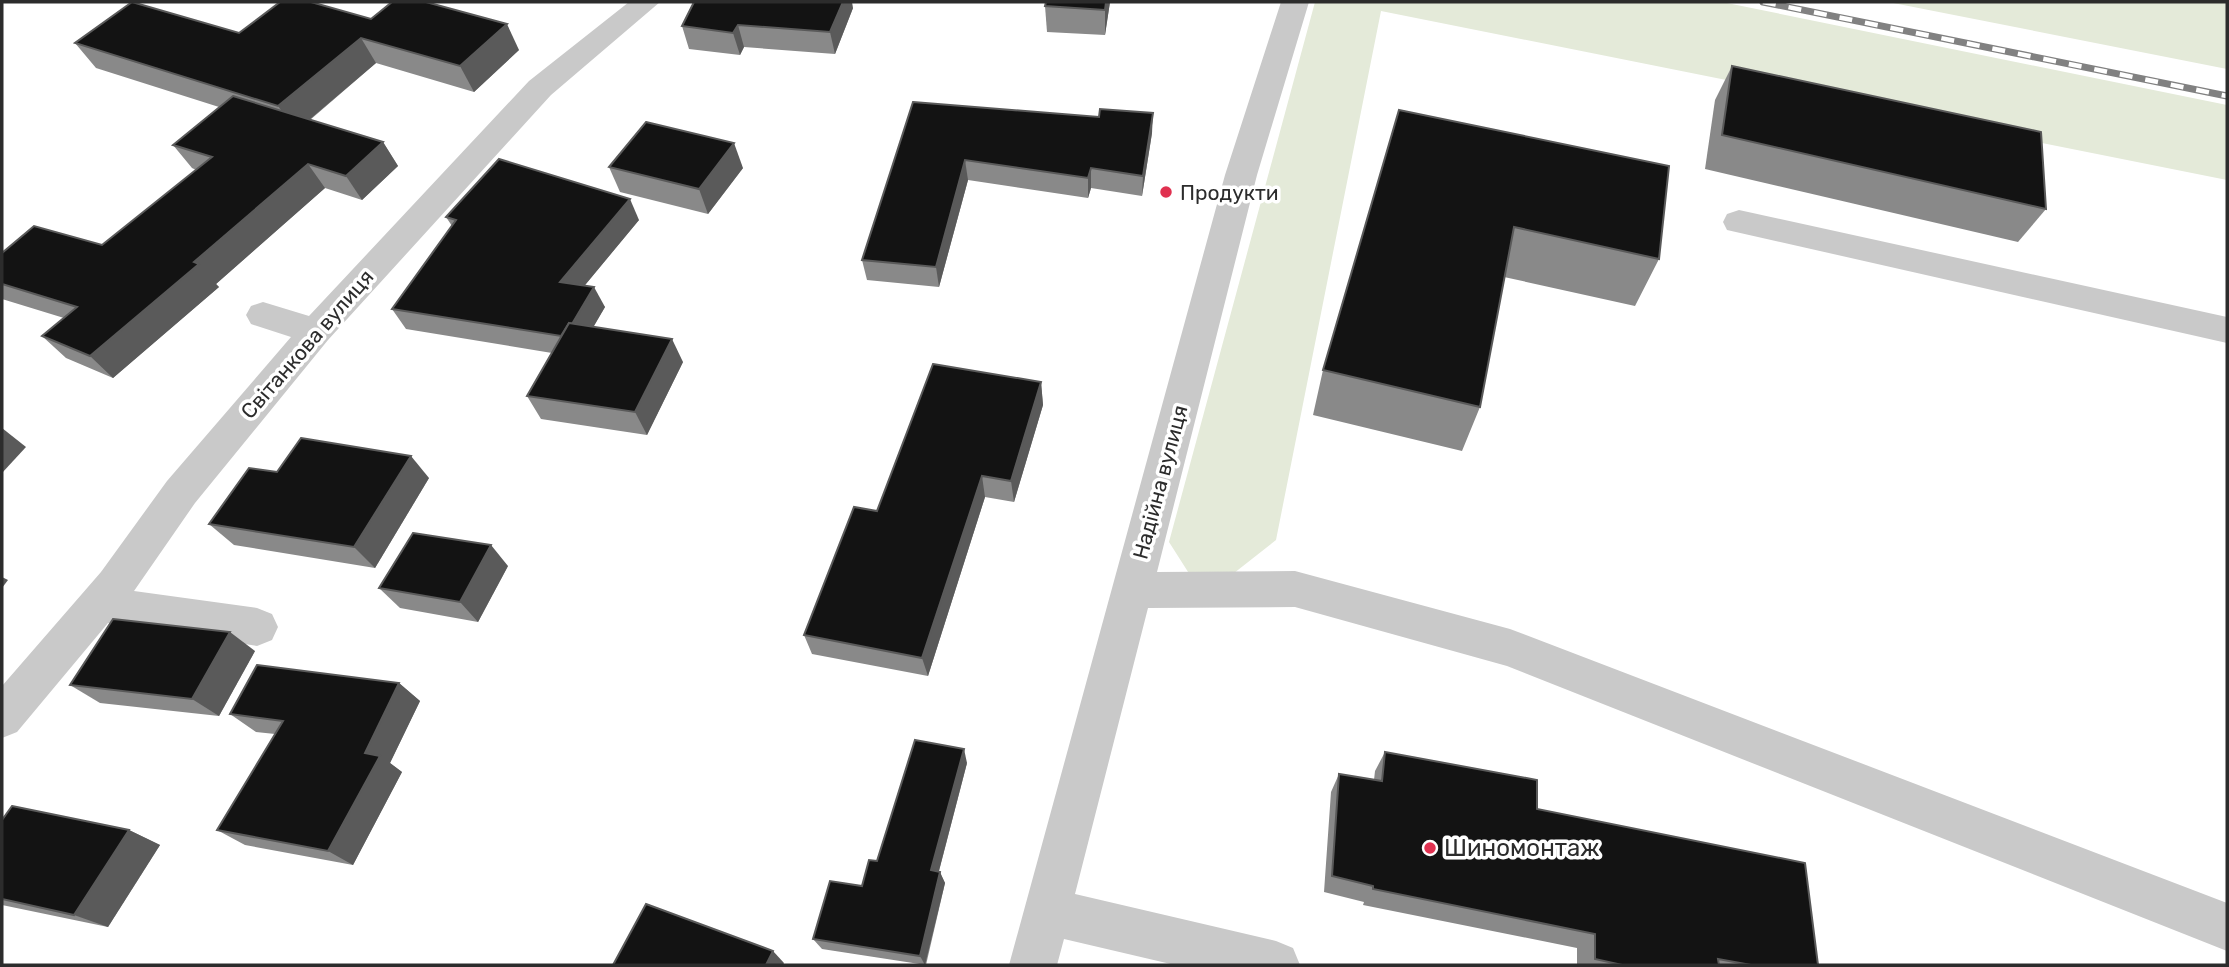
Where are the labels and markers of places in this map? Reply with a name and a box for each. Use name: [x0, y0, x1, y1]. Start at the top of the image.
place label: Продукти: [1180, 180, 1278, 205]
marker: Продукти: [1158, 184, 1174, 200]
place label: Шиномонтаж: [1444, 834, 1599, 862]
marker: Шиномонтаж: [1422, 840, 1438, 856]

